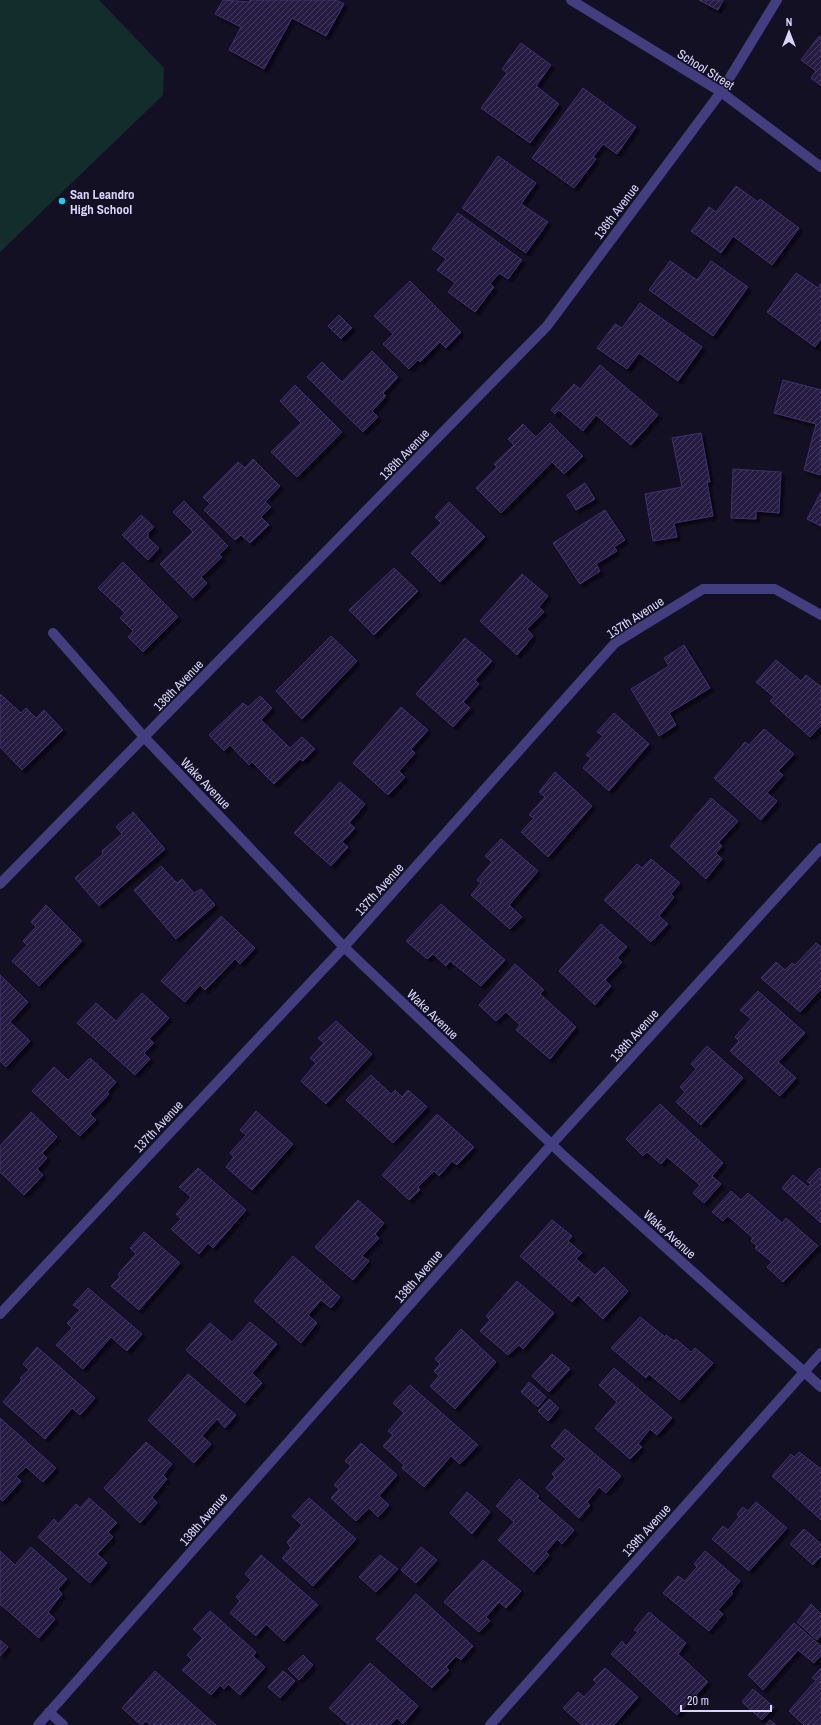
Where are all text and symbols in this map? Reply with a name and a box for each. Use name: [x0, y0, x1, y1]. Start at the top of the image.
north arrow: [769, 12, 809, 52]
text: N: [786, 15, 792, 29]
street label: School Street: [674, 45, 737, 94]
street label: 136th Avenue: [590, 180, 643, 242]
place label: San Leandro High School: [70, 186, 135, 218]
marker: San Leandro High School: [57, 196, 67, 206]
street label: 136th Avenue: [376, 425, 433, 484]
street label: 137th Avenue: [603, 593, 667, 642]
street label: 136th Avenue: [150, 656, 207, 715]
street label: Wake Avenue: [177, 754, 234, 813]
street label: 137th Avenue: [351, 859, 407, 919]
street label: Wake Avenue: [403, 986, 462, 1043]
street label: 138th Avenue: [606, 1005, 662, 1065]
street label: 137th Avenue: [130, 1097, 187, 1156]
street label: Wake Avenue: [640, 1206, 700, 1263]
street label: 138th Avenue: [391, 1246, 446, 1306]
street label: 138th Avenue: [176, 1489, 231, 1549]
street label: 139th Avenue: [618, 1500, 674, 1560]
scale bar: [681, 1687, 771, 1713]
text: 20 m: [687, 1693, 709, 1709]

